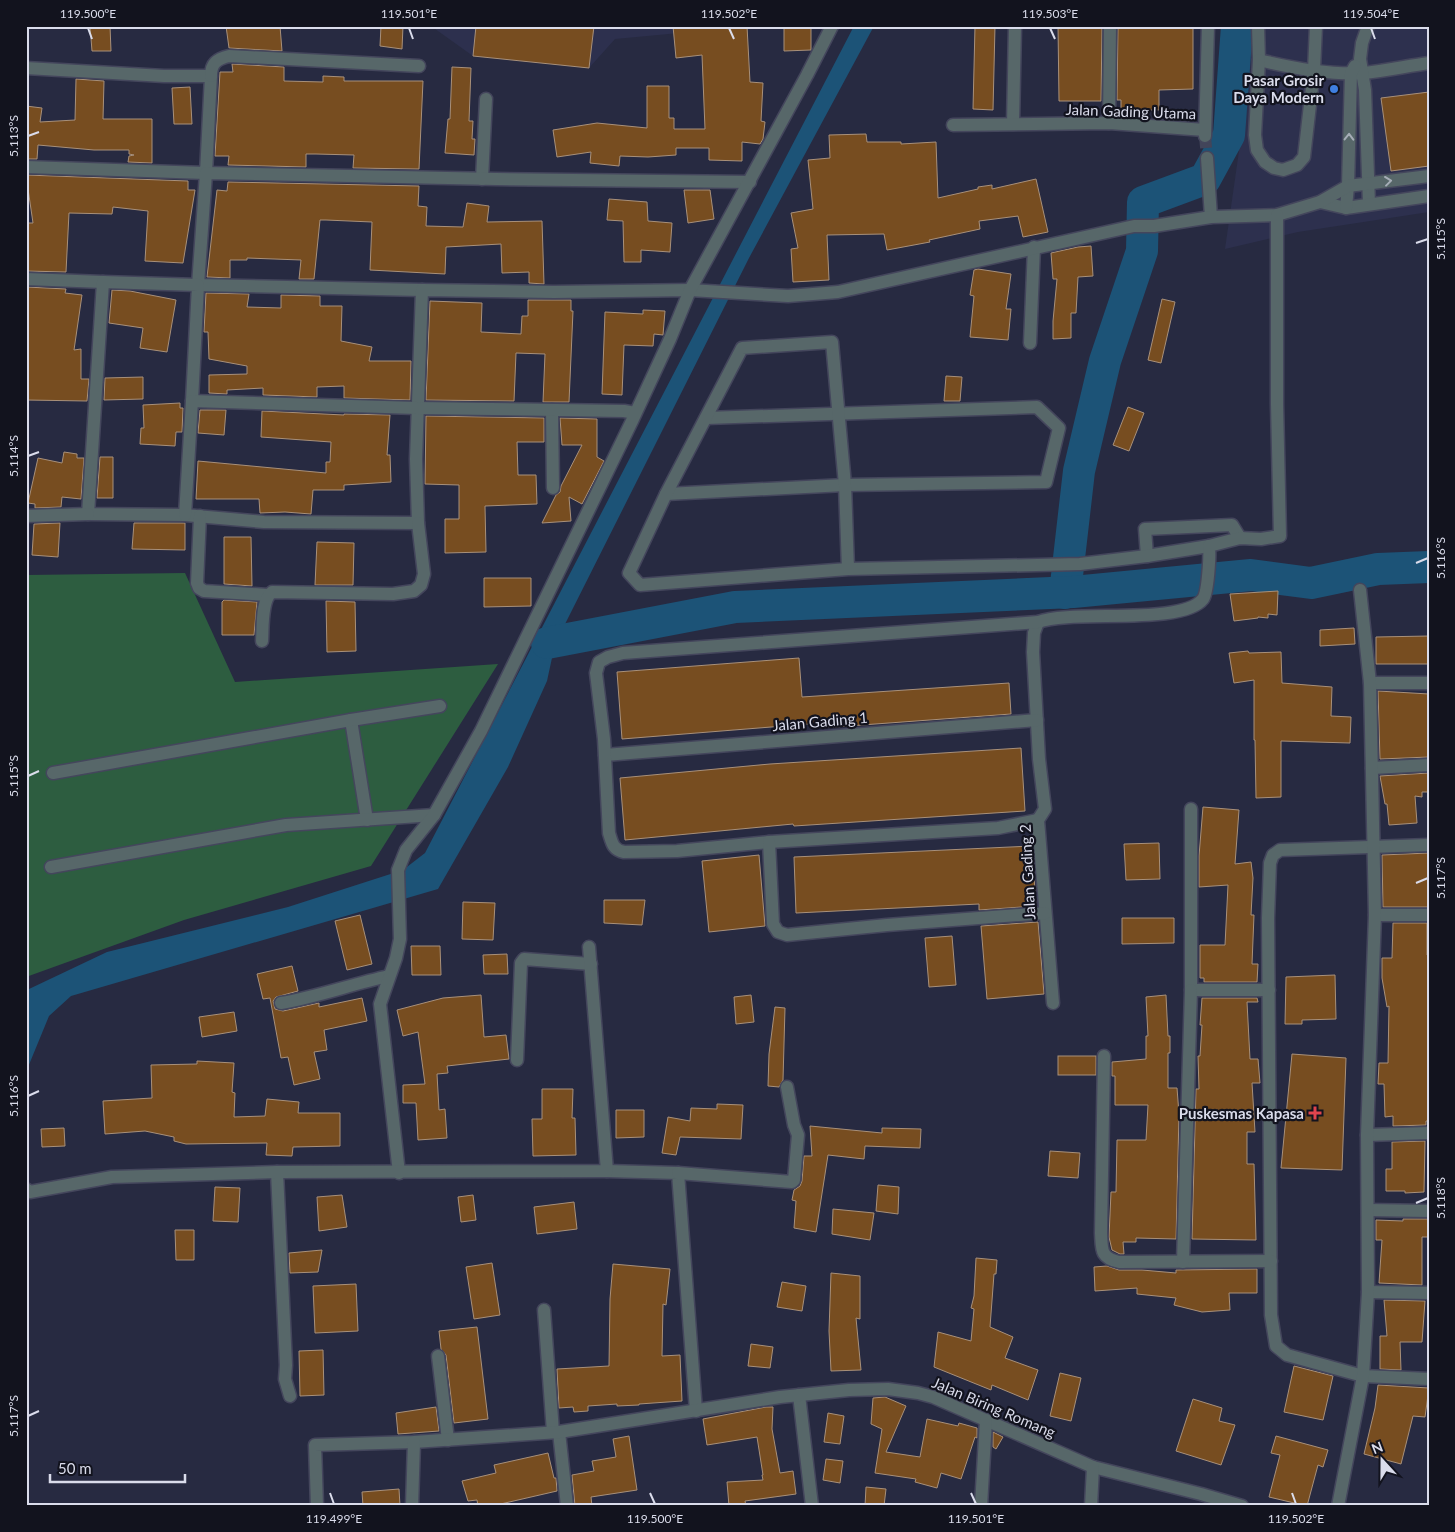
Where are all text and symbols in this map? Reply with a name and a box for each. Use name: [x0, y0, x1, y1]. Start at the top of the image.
text: 119.500°E: [60, 6, 116, 21]
text: 119.501°E: [381, 6, 437, 21]
text: 119.502°E: [701, 6, 757, 21]
text: 119.503°E: [1022, 6, 1078, 21]
text: 119.504°E: [1343, 6, 1399, 21]
place label: Pasar Grosir Daya Modern: [1233, 71, 1324, 106]
marker: Pasar Grosir Daya Modern: [1328, 83, 1340, 95]
street label: Jalan Gading Utama: [1065, 100, 1197, 122]
text: 5.113°S: [6, 115, 21, 157]
one-way arrow: [1344, 133, 1354, 140]
one-way arrow: [1385, 176, 1393, 187]
text: 5.115°S: [1433, 218, 1448, 260]
text: 5.114°S: [6, 435, 21, 477]
text: 5.116°S: [1433, 537, 1448, 579]
street label: Jalan Gading 1: [772, 708, 868, 734]
text: 5.115°S: [6, 755, 21, 797]
street label: Jalan Gading 2: [1016, 824, 1038, 920]
text: 5.117°S: [1433, 857, 1448, 899]
text: 5.116°S: [6, 1075, 21, 1117]
place label: Puskesmas Kapasa: [1179, 1104, 1304, 1122]
marker: Puskesmas Kapasa: [1308, 1106, 1322, 1120]
text: 5.118°S: [1433, 1177, 1448, 1219]
street label: Jalan Biring Romang: [930, 1373, 1059, 1441]
text: 5.117°S: [6, 1395, 21, 1437]
north arrow: [1358, 1434, 1408, 1484]
text: N: [1369, 1438, 1385, 1457]
scale bar: [50, 1452, 185, 1484]
text: 50 m: [58, 1459, 92, 1477]
text: 119.499°E: [306, 1511, 362, 1526]
text: 119.500°E: [627, 1511, 683, 1526]
text: 119.501°E: [948, 1511, 1004, 1526]
text: 119.502°E: [1268, 1511, 1324, 1526]

